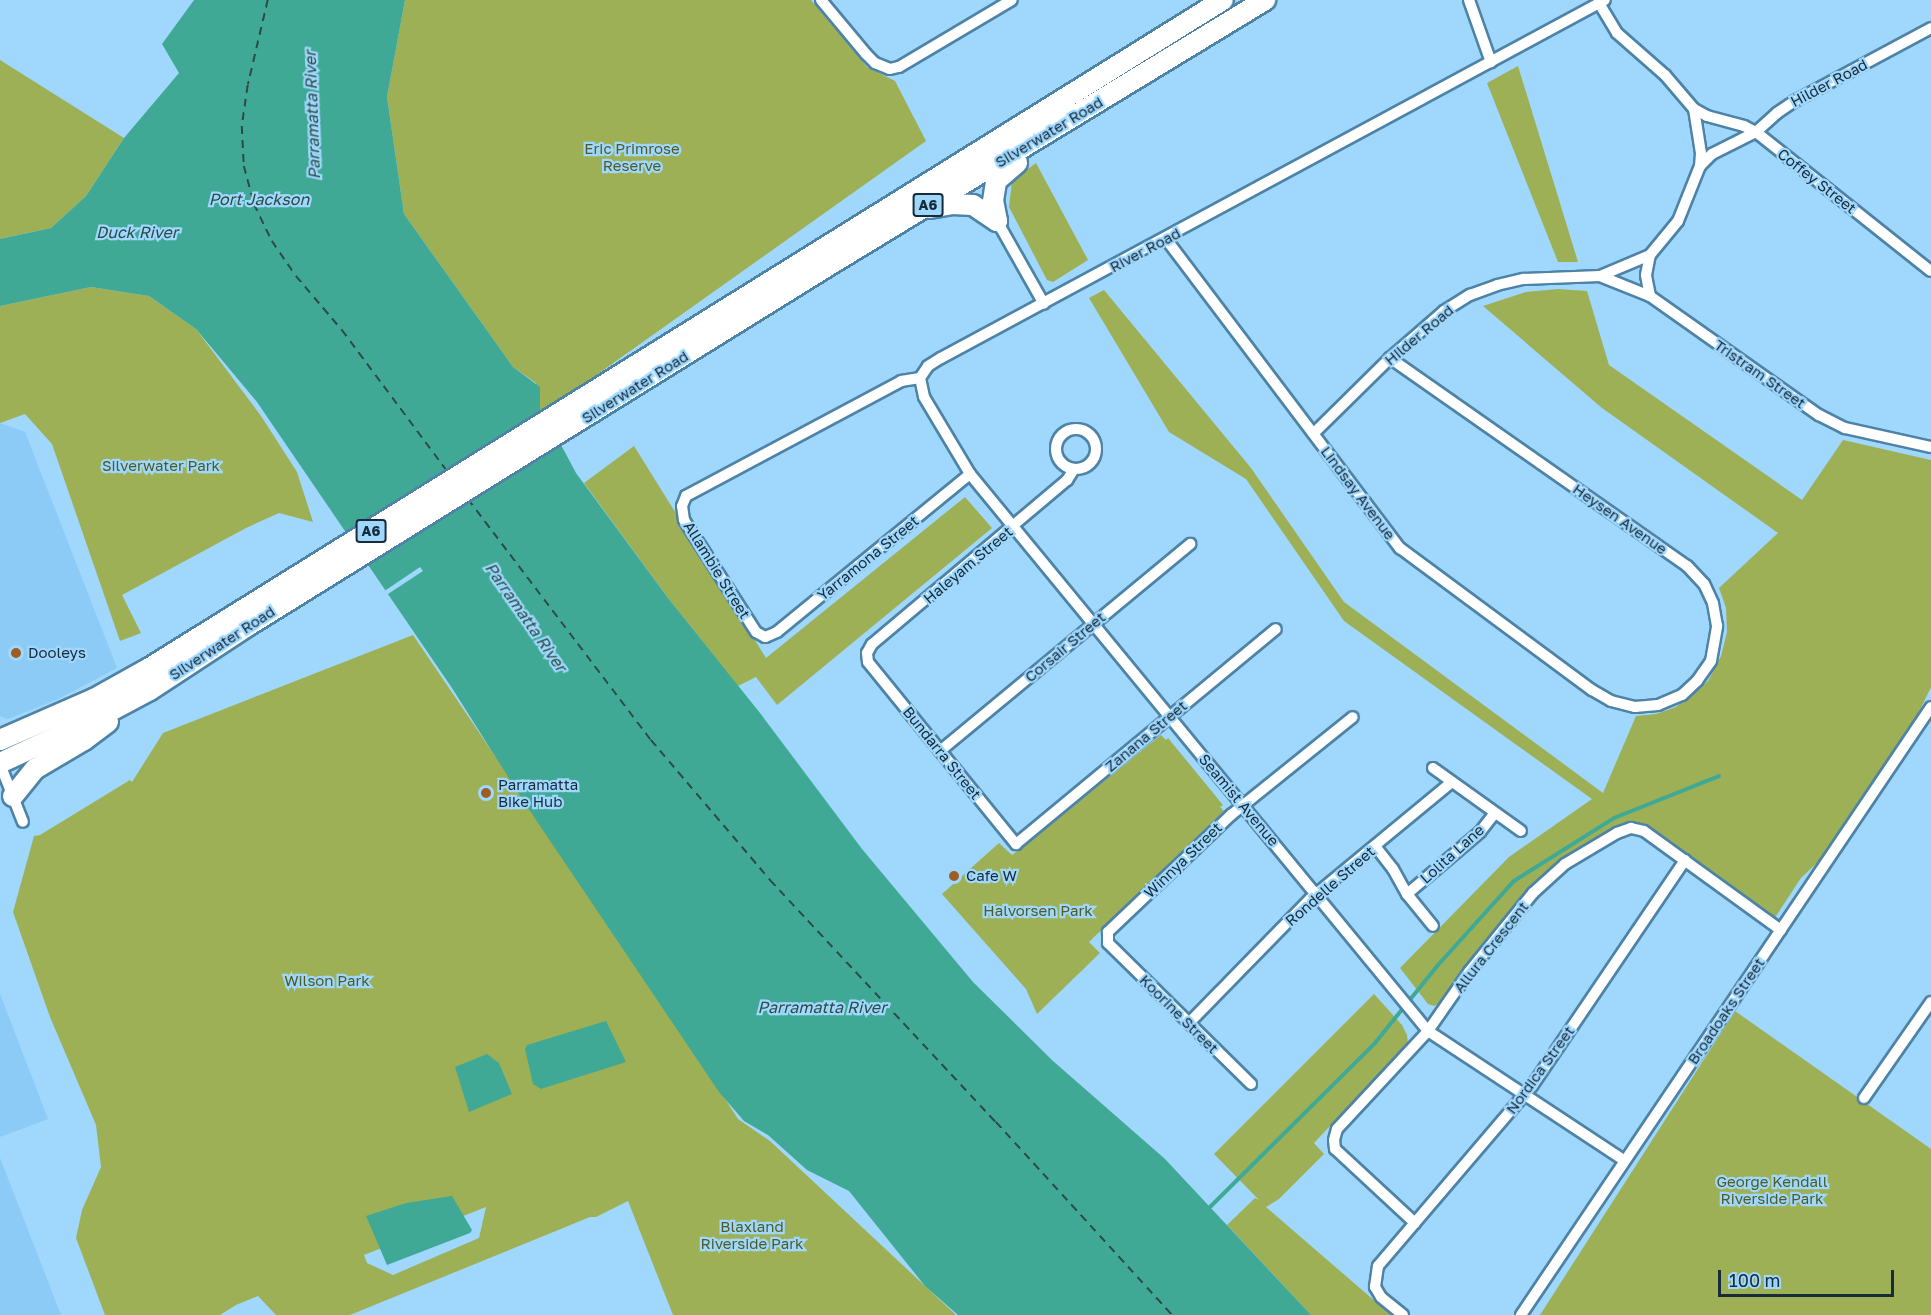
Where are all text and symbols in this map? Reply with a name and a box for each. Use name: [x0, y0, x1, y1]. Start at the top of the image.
water label: Parramatta River: [300, 50, 324, 180]
street label: Hilder Road: [1788, 55, 1870, 111]
street label: Silverwater Road: [992, 93, 1106, 171]
park label: Eric Primrose Reserve: [584, 139, 680, 174]
street label: Coffey Street: [1774, 145, 1860, 217]
water label: Port Jackson: [209, 189, 309, 209]
road number: A6: [912, 194, 944, 216]
water label: Duck River: [96, 222, 178, 242]
street label: River Road: [1107, 224, 1183, 276]
street label: Hilder Road: [1381, 301, 1457, 369]
street label: Tristram Street: [1711, 336, 1809, 412]
street label: Silverwater Road: [578, 347, 692, 427]
street label: Lindsay Avenue: [1317, 443, 1399, 543]
park label: Silverwater Park: [102, 457, 220, 475]
street label: Heysen Avenue: [1569, 480, 1671, 558]
street label: Yarramona Street: [814, 512, 922, 604]
street label: Allambie Street: [680, 518, 754, 622]
road number: A6: [354, 520, 388, 542]
street label: Haleyam Street: [920, 523, 1016, 607]
water label: Parramatta River: [481, 559, 571, 675]
street label: Silverwater Road: [166, 602, 278, 684]
street label: Corsair Street: [1021, 608, 1109, 686]
place label: Dooleys: [28, 644, 86, 662]
marker: Dooleys: [9, 646, 23, 660]
street label: Zanana Street: [1102, 697, 1190, 775]
street label: Bundarra Street: [899, 703, 985, 803]
street label: Seamist Avenue: [1195, 750, 1283, 850]
place label: Parramatta Bike Hub: [498, 775, 578, 810]
marker: Parramatta Bike Hub: [479, 786, 493, 800]
street label: Winnya Street: [1140, 818, 1226, 902]
street label: Lolita Lane: [1416, 821, 1488, 887]
street label: Rondelle Street: [1282, 842, 1378, 930]
place label: Cafe W: [966, 867, 1017, 885]
marker: Cafe W: [947, 869, 961, 883]
street label: Allura Crescent: [1450, 898, 1532, 996]
park label: Halvorsen Park: [983, 902, 1093, 920]
street label: Broadoaks Street: [1684, 954, 1768, 1068]
street label: Koorine Street: [1136, 971, 1222, 1057]
park label: Wilson Park: [284, 972, 370, 990]
water label: Parramatta River: [758, 997, 886, 1017]
street label: Nordica Street: [1502, 1023, 1578, 1117]
park label: George Kendall Riverside Park: [1717, 1172, 1827, 1207]
park label: Blaxland Riverside Park: [701, 1217, 803, 1252]
scale bar: [1721, 1258, 1896, 1296]
text: 100 m: [1729, 1269, 1780, 1291]

